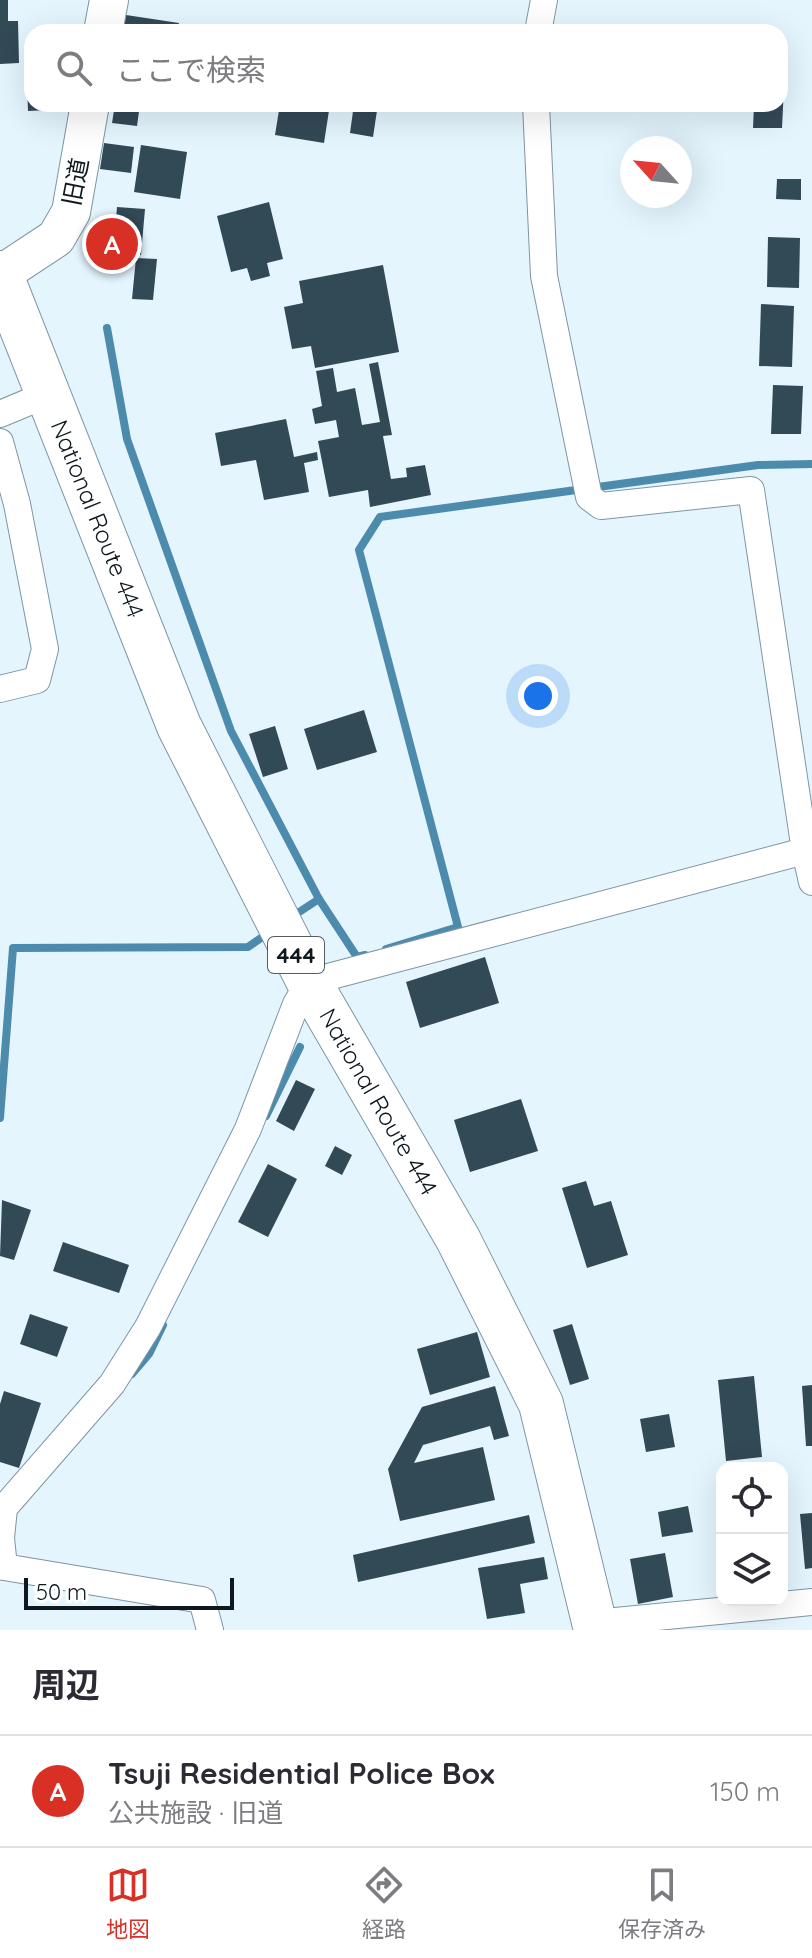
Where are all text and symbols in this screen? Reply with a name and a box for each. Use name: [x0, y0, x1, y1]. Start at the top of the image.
search box: [24, 24, 788, 112]
icon: search: [52, 46, 96, 90]
text: ここで検索: [116, 51, 266, 89]
north arrow: [620, 136, 692, 208]
street label: 旧道: [56, 155, 94, 208]
pin: A: [86, 214, 138, 274]
street label: National Route 444: [45, 415, 151, 622]
your location: [518, 676, 558, 716]
road number: 444: [268, 937, 324, 973]
street label: National Route 444: [313, 1003, 444, 1200]
map controls: [716, 1462, 788, 1606]
button: locate: [716, 1462, 788, 1534]
button: layers: [716, 1534, 788, 1606]
scale bar: [24, 1574, 234, 1610]
text: 50 m: [36, 1578, 87, 1606]
text: 周辺: [32, 1663, 100, 1706]
text: Tsuji Residential Police Box: [108, 1754, 495, 1792]
text: A: [50, 1775, 66, 1808]
text: 150 m: [710, 1775, 780, 1808]
text: 公共施設 · 旧道: [108, 1796, 283, 1829]
tab: 地図: [106, 1863, 150, 1943]
tab: 経路: [362, 1863, 406, 1943]
tab: 保存済み: [618, 1863, 706, 1943]

